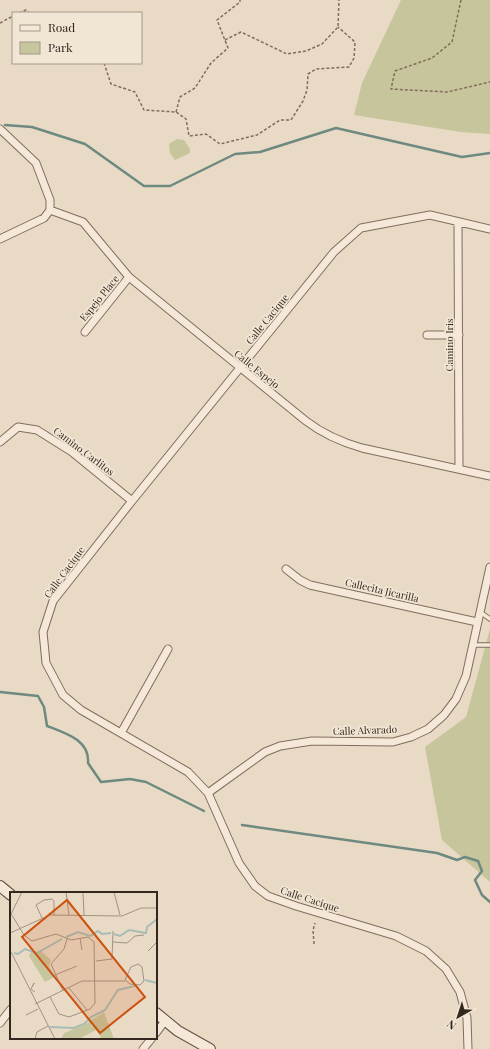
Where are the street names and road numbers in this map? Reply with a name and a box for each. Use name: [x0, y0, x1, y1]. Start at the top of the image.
street label: Espejo Place: [76, 272, 122, 324]
street label: Calle Cacique: [242, 291, 292, 347]
street label: Camino Iris: [442, 319, 456, 371]
street label: Calle Espejo: [231, 346, 283, 392]
street label: Camino Carlitos: [51, 423, 117, 479]
street label: Calle Cacique: [40, 543, 88, 601]
street label: Callecita Jicarilla: [344, 575, 420, 605]
street label: Calle Alvarado: [333, 722, 398, 738]
street label: Calle Cacique: [279, 883, 341, 915]

